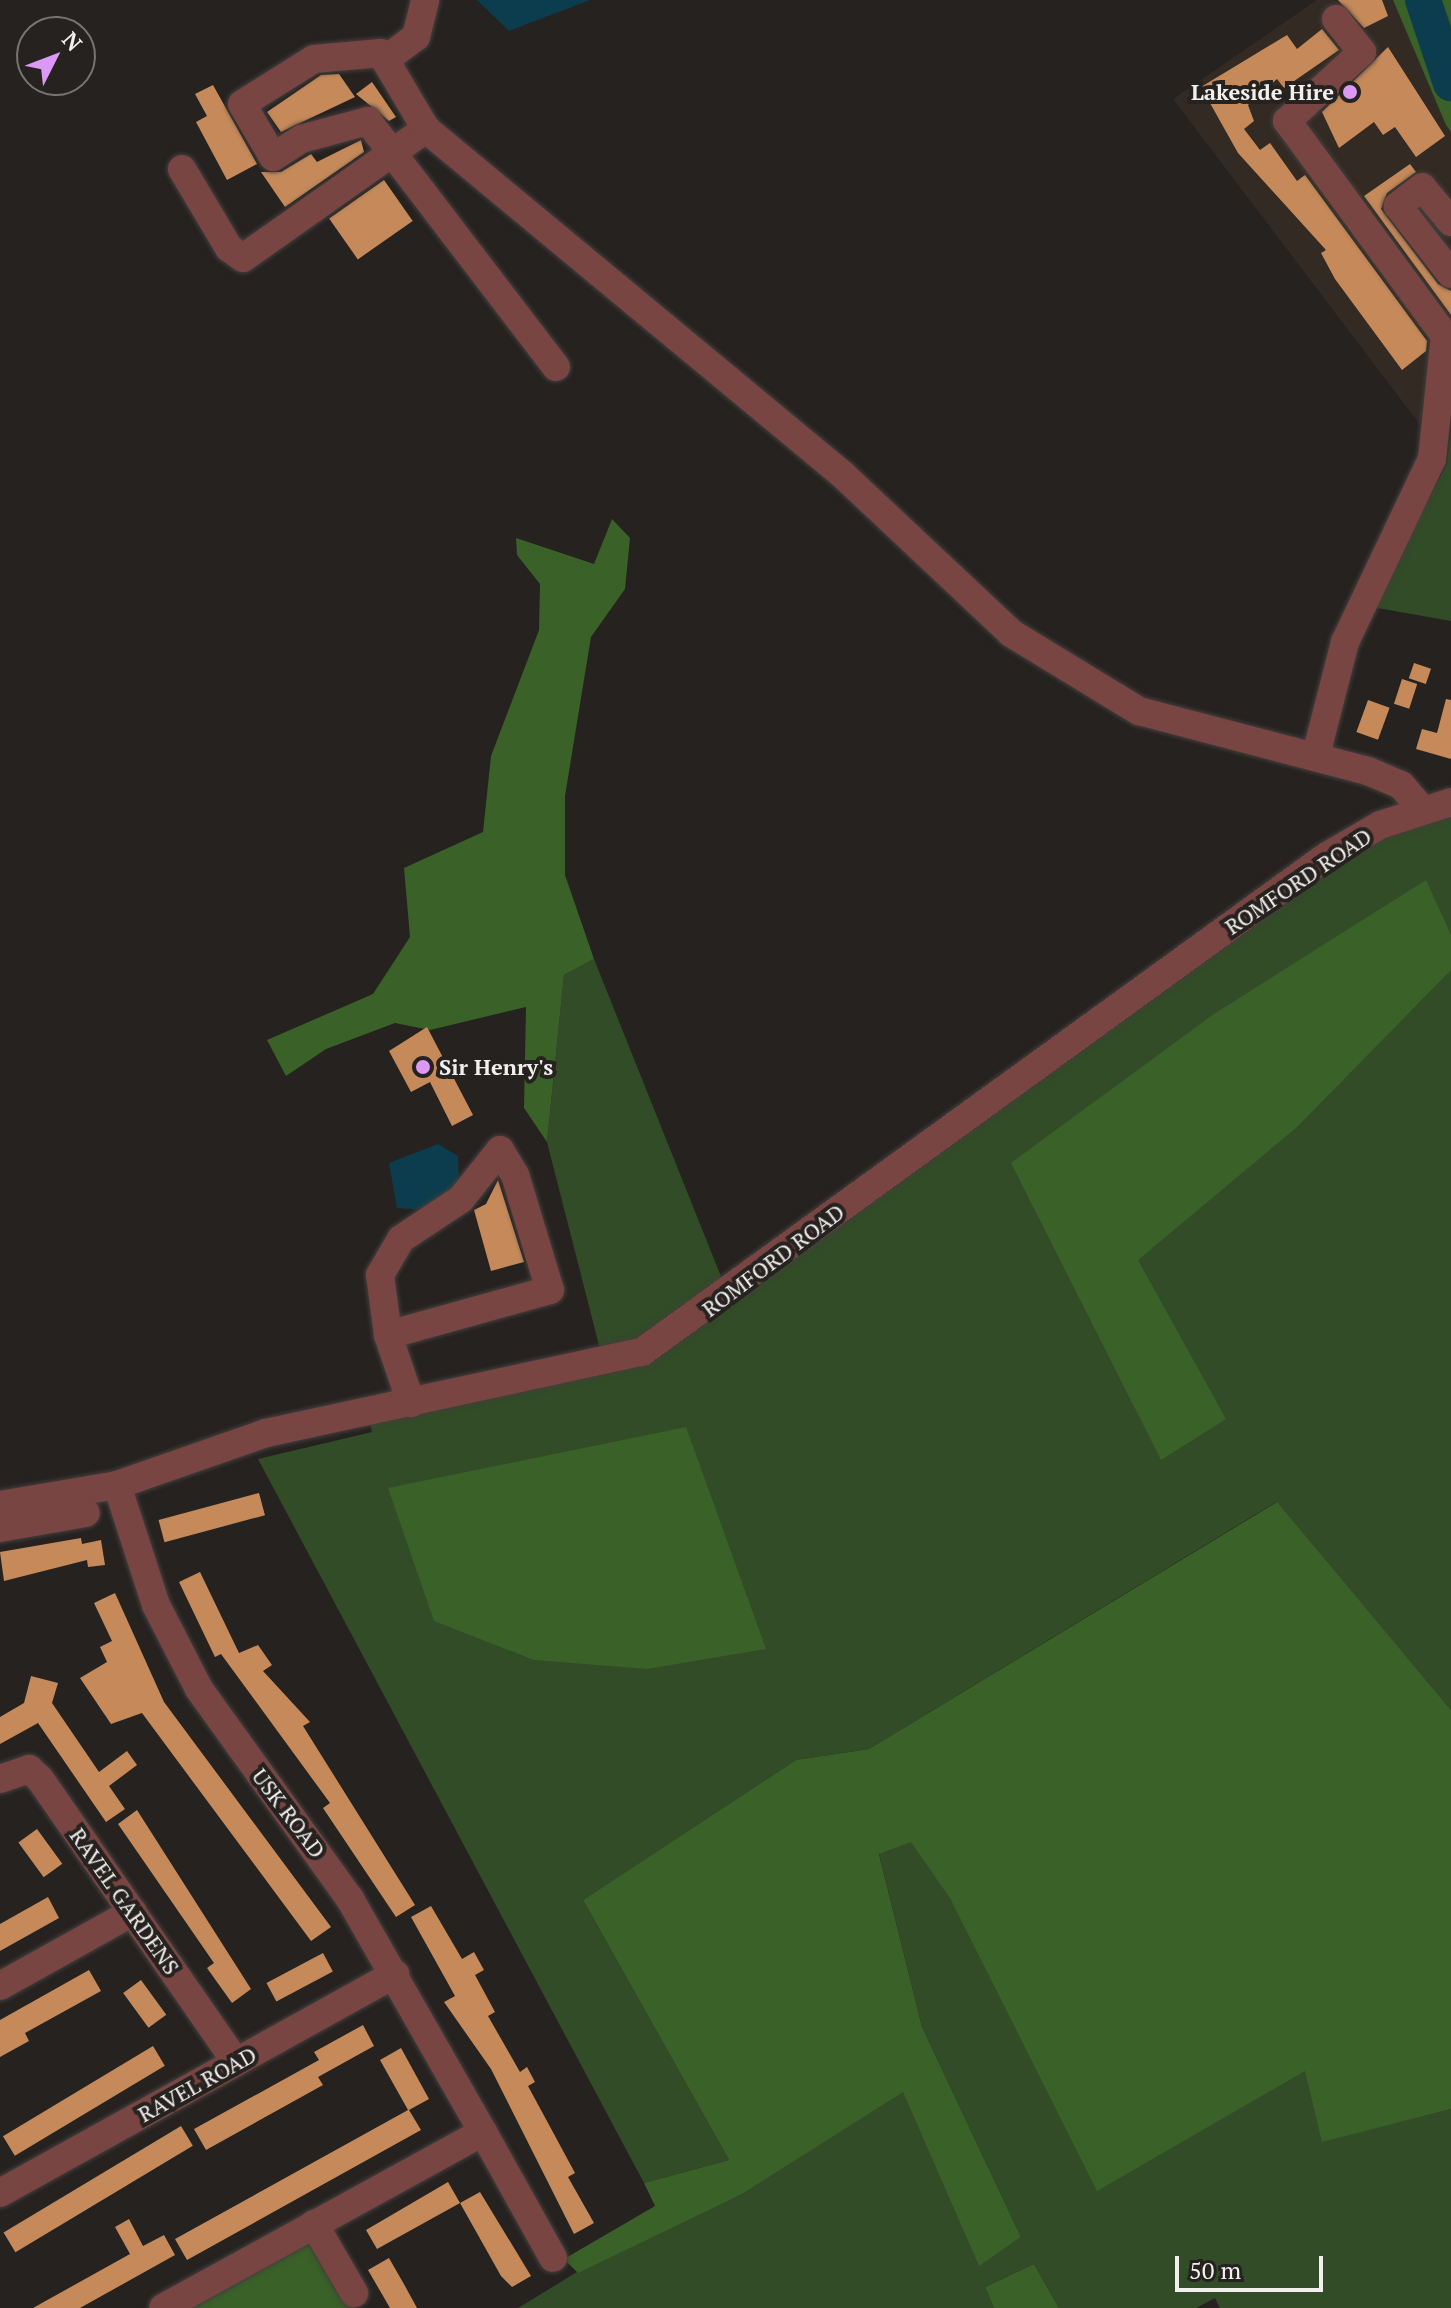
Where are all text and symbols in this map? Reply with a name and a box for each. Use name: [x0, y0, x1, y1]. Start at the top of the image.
north arrow: [16, 16, 96, 96]
text: N: [56, 25, 89, 57]
place label: Lakeside Hire: [1191, 79, 1334, 105]
marker: Lakeside Hire: [1341, 83, 1359, 101]
street label: ROMFORD ROAD: [1220, 822, 1376, 940]
place label: Sir Henry's: [439, 1054, 553, 1080]
marker: Sir Henry's: [414, 1058, 432, 1076]
street label: ROMFORD ROAD: [697, 1198, 849, 1322]
street label: USK ROAD: [247, 1763, 331, 1863]
street label: RAVEL GARDENS: [65, 1823, 185, 1979]
street label: RAVEL ROAD: [133, 2041, 261, 2127]
scale bar: [1179, 2240, 1327, 2290]
text: 50 m: [1189, 2254, 1241, 2286]

